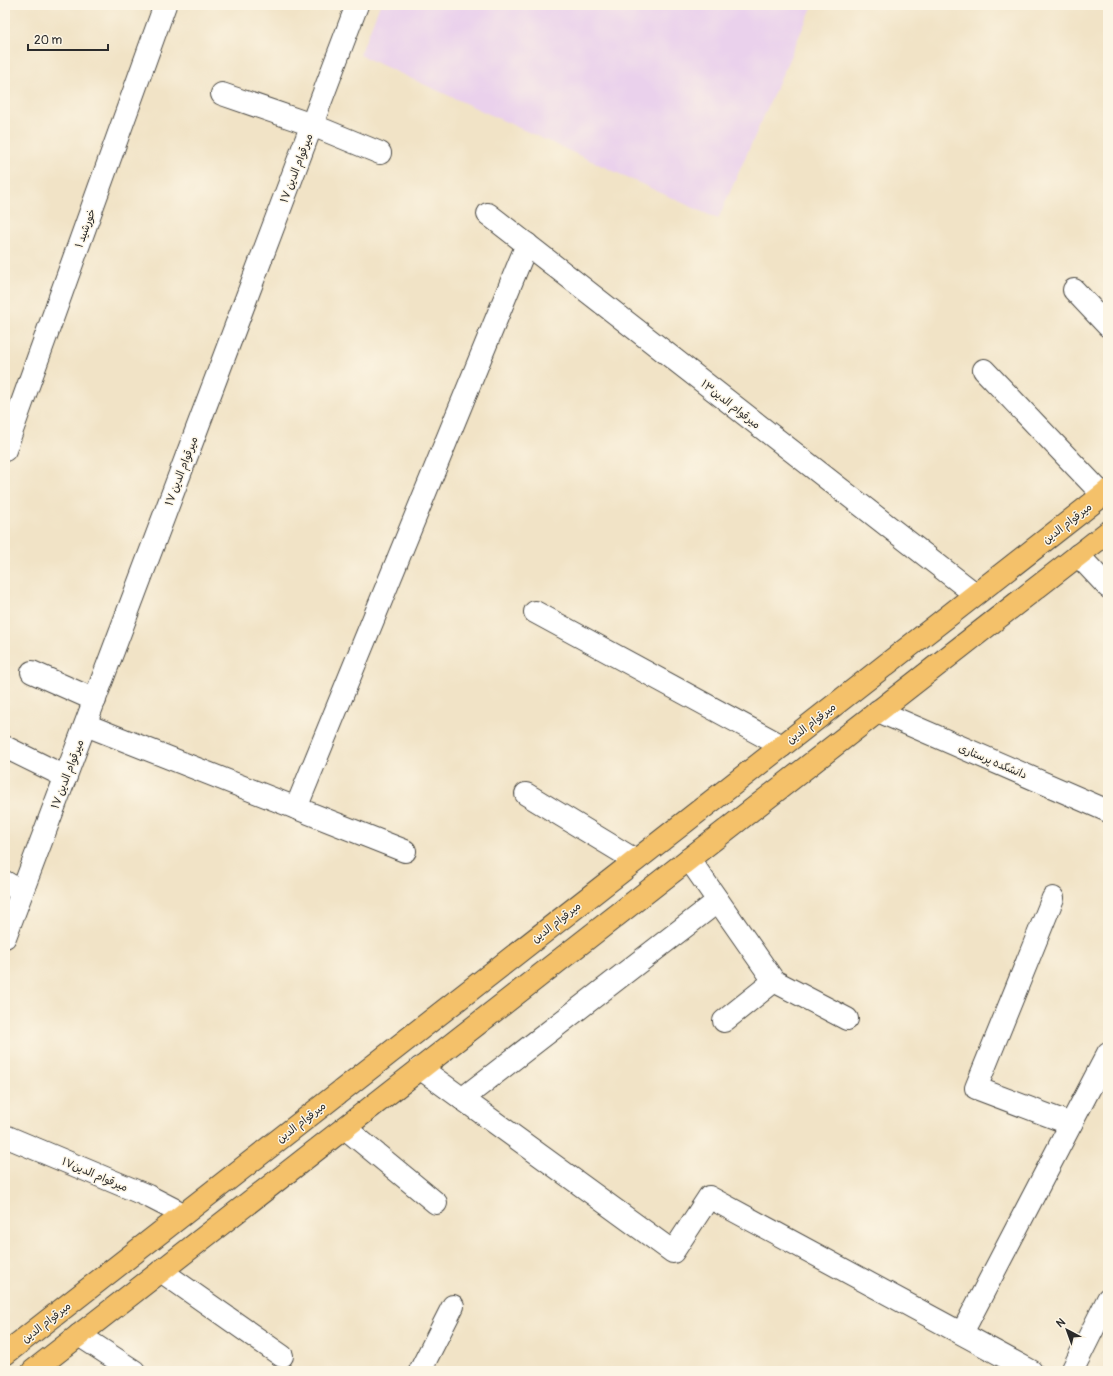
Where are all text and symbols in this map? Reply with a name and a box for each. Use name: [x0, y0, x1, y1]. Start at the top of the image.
scale bar: [28, 26, 108, 52]
text: 20 m: [34, 33, 63, 48]
street label: میرقوام الدین ۱۷: [277, 132, 317, 205]
street label: خورشید ۱: [72, 207, 99, 250]
street label: میرقوام الدین۱۳: [697, 377, 763, 433]
street label: میرقوام الدین ۱۷: [162, 435, 202, 508]
street label: میرقوام الدین: [1040, 500, 1096, 548]
street label: میرقوام الدین: [784, 700, 840, 748]
street label: میرقوام الدین ۱۷: [48, 738, 88, 811]
street label: دانشکده پرستاری: [957, 741, 1029, 782]
street label: میرقوام الدین: [529, 899, 585, 947]
street label: میرقوام الدین: [274, 1099, 330, 1147]
street label: میرقوام الدین۱۷: [59, 1155, 130, 1196]
street label: میرقوام الدین: [19, 1299, 75, 1347]
north arrow: [1047, 1310, 1087, 1350]
text: N: [1054, 1315, 1068, 1330]

